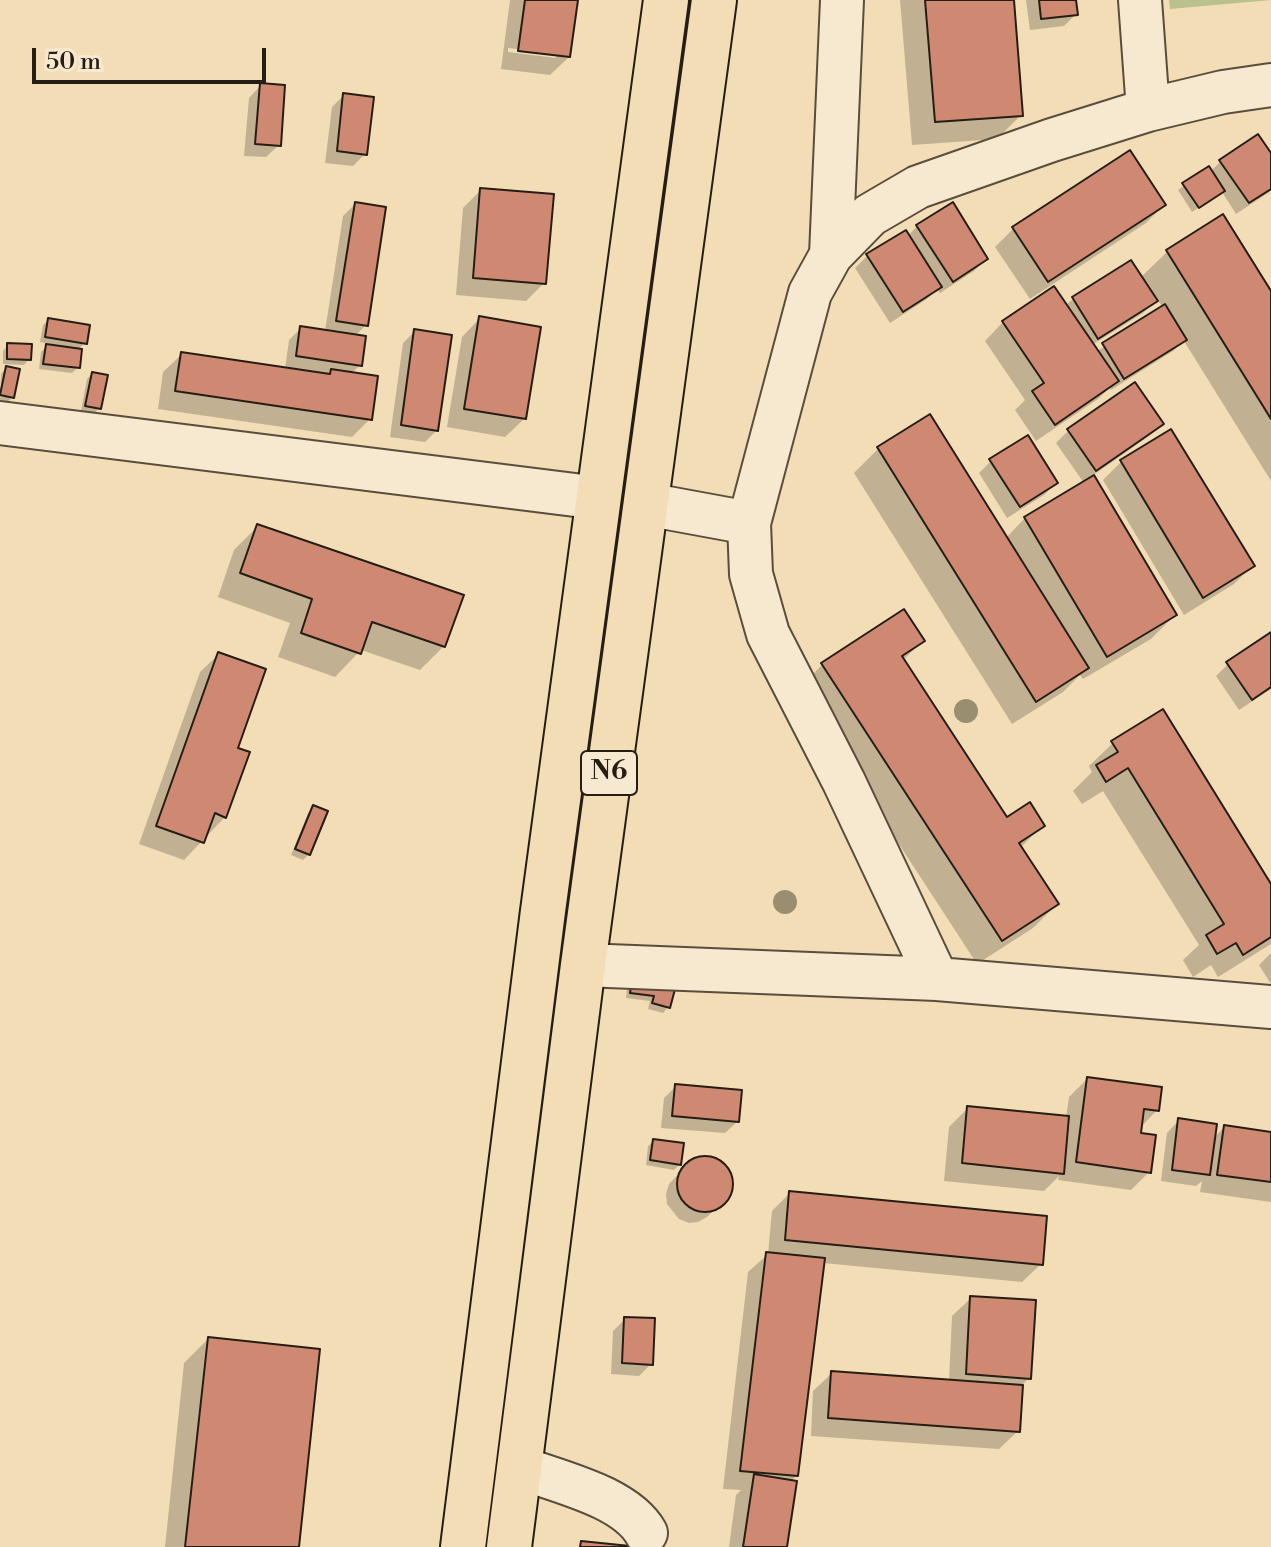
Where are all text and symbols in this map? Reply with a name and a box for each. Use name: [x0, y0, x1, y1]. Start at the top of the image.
scale bar: [36, 32, 270, 82]
text: 50 m: [46, 47, 101, 77]
road number: N6: [581, 751, 637, 795]

